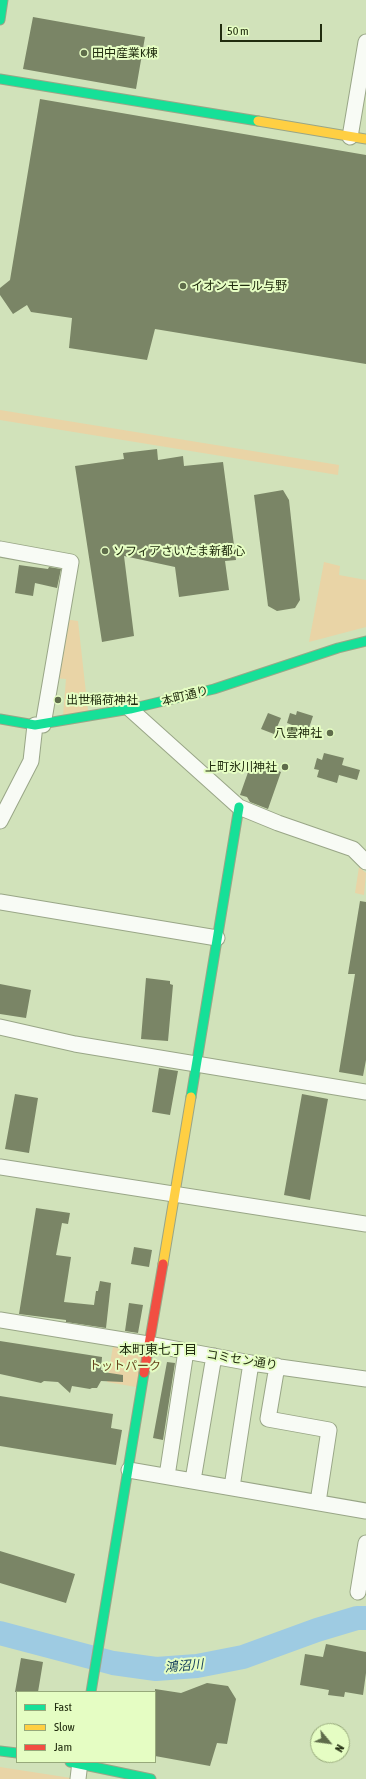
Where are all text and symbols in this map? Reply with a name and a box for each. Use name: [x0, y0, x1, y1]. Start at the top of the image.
scale bar: [222, 16, 324, 42]
text: 50 m: [227, 24, 249, 38]
place label: 田中産業K棟: [92, 46, 158, 60]
marker: 田中産業K棟: [79, 48, 89, 58]
place label: イオンモール与野: [191, 279, 287, 293]
marker: イオンモール与野: [178, 281, 188, 291]
place label: ソフィアさいたま新都心: [113, 544, 245, 558]
marker: ソフィアさいたま新都心: [100, 546, 110, 556]
street label: 本町通り: [160, 683, 210, 709]
place label: 出世稲荷神社: [66, 693, 138, 707]
marker: 出世稲荷神社: [53, 695, 63, 705]
place label: 八雲神社: [274, 726, 322, 740]
marker: 八雲神社: [325, 728, 335, 738]
place label: 上町氷川神社: [205, 760, 277, 774]
marker: 上町氷川神社: [280, 762, 290, 772]
district label: 本町東七丁目: [119, 1342, 197, 1358]
street label: コミセン通り: [205, 1347, 279, 1373]
park label: トットパーク: [89, 1359, 161, 1373]
water label: 鴻沼川: [164, 1657, 204, 1675]
legend: [16, 1691, 156, 1763]
text: Fast: [54, 1700, 72, 1714]
text: Slow: [54, 1720, 75, 1734]
north arrow: [310, 1723, 350, 1763]
text: Jam: [54, 1740, 72, 1754]
text: N: [333, 1743, 346, 1754]

